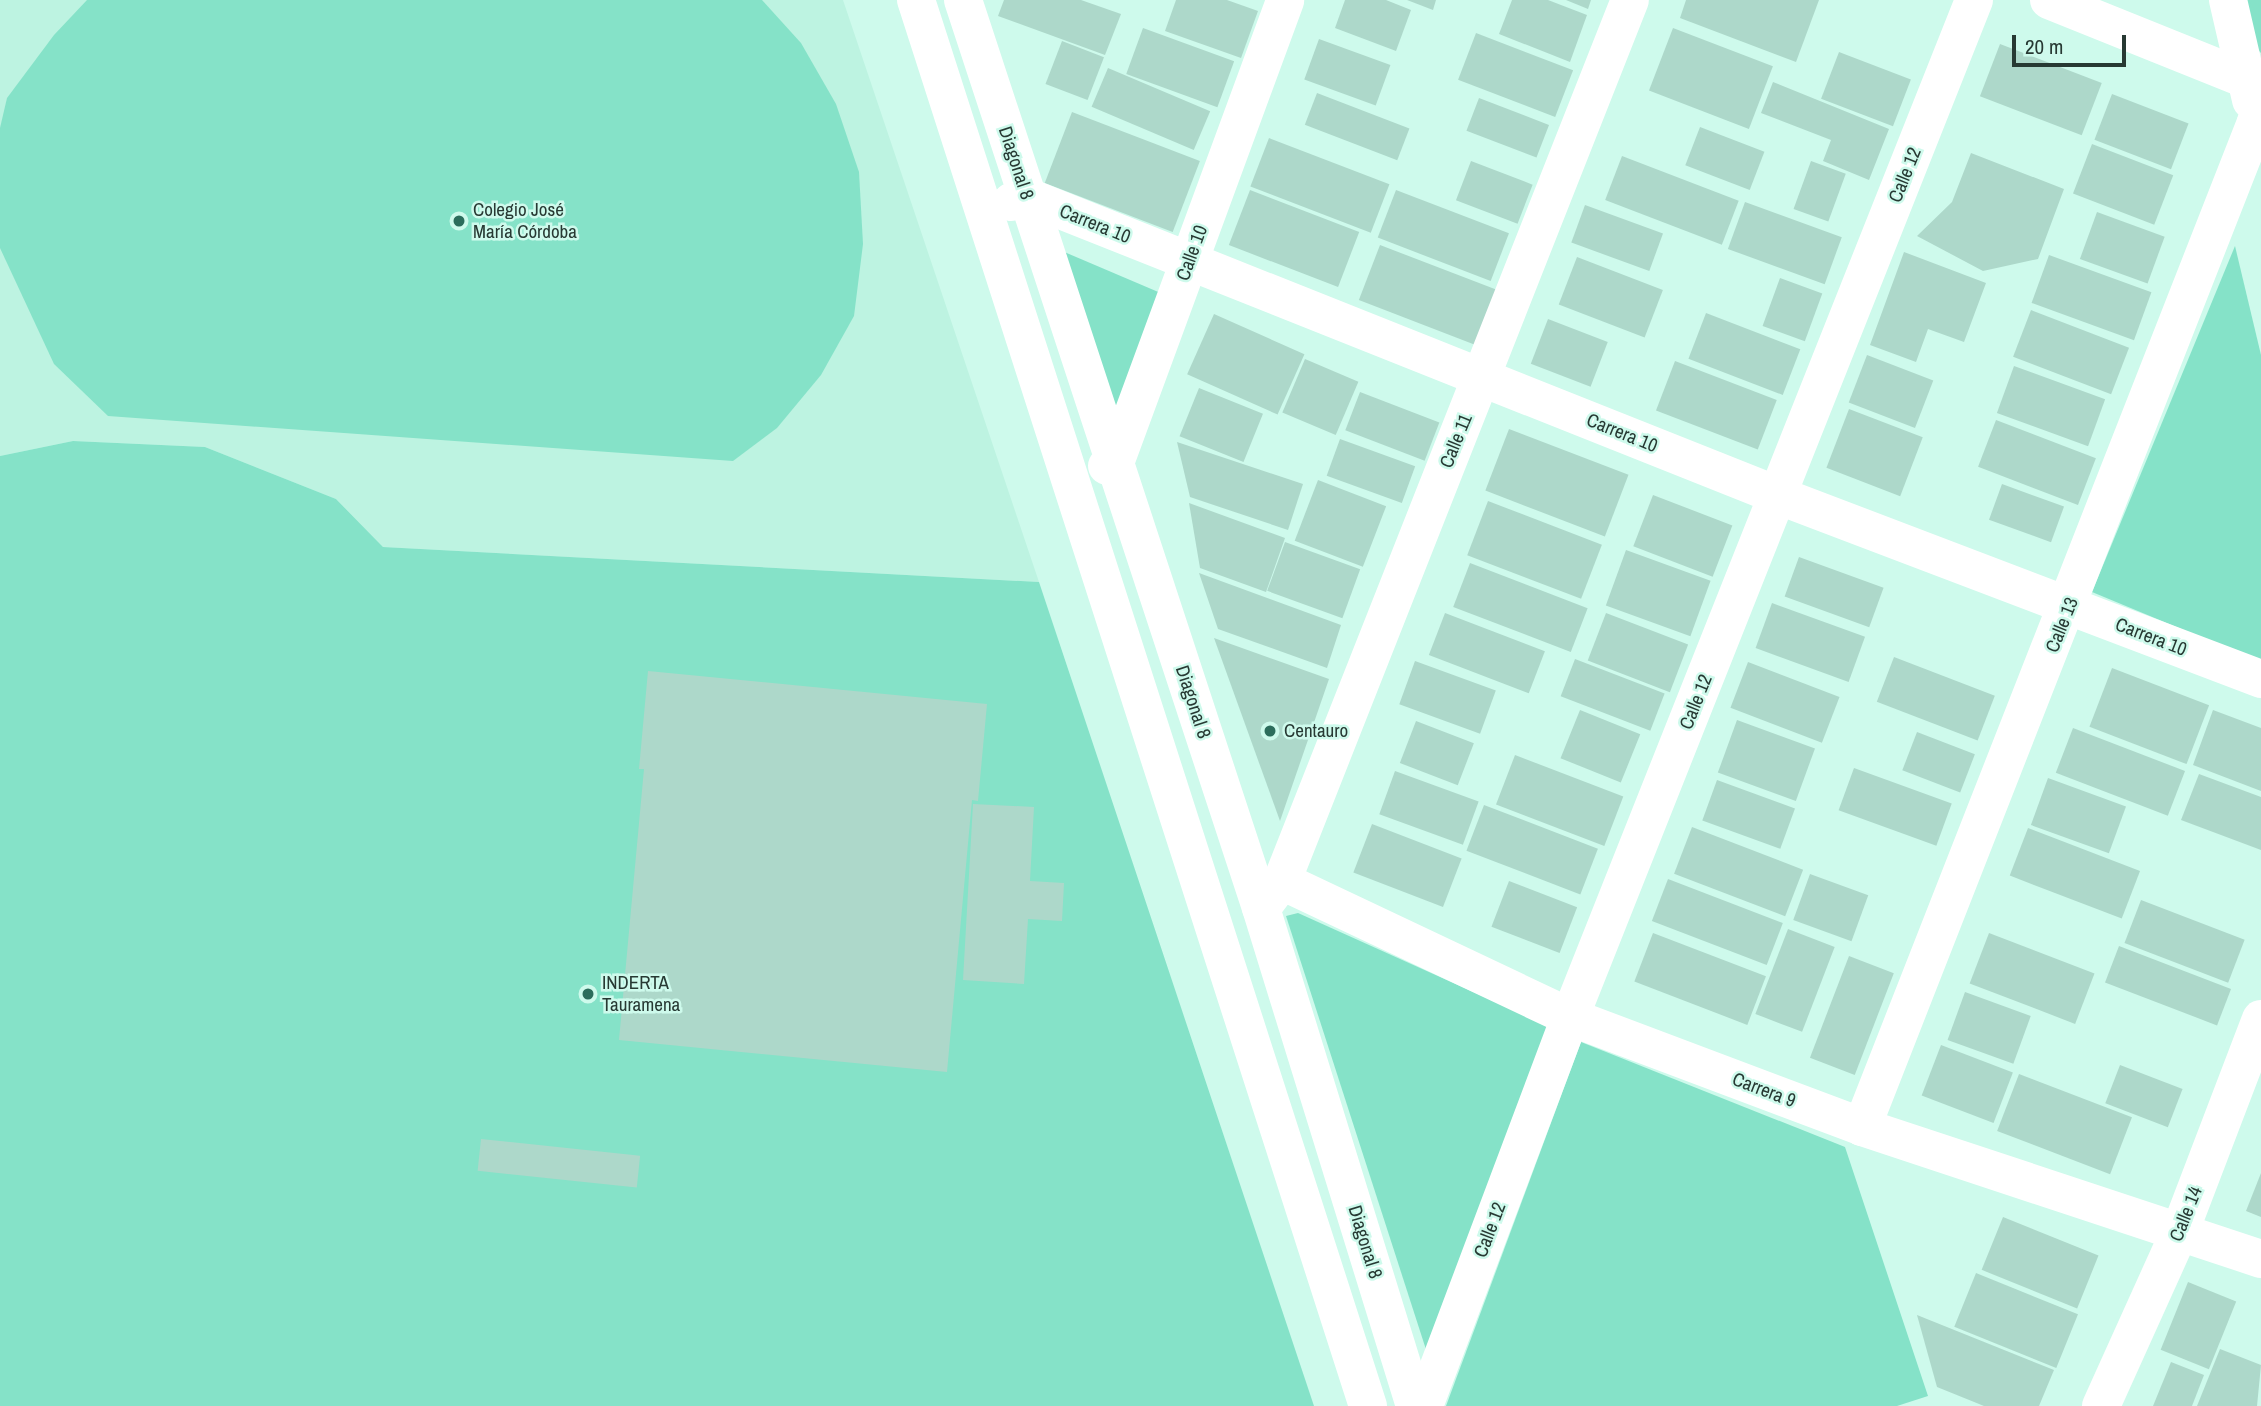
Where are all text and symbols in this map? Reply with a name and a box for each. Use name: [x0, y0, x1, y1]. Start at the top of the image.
scale bar: [2016, 21, 2130, 65]
text: 20 m: [2025, 32, 2063, 61]
street label: Diagonal 8: [994, 124, 1038, 202]
street label: Calle 12: [1884, 144, 1926, 206]
place label: Colegio José María Córdoba: [473, 199, 577, 243]
street label: Carrera 10: [1056, 199, 1134, 249]
marker: Colegio José María Córdoba: [451, 213, 467, 229]
street label: Calle 10: [1172, 222, 1212, 284]
street label: Carrera 10: [1583, 408, 1661, 458]
street label: Calle 11: [1435, 411, 1477, 471]
street label: Calle 13: [2041, 594, 2083, 656]
street label: Carrera 10: [2112, 613, 2190, 661]
street label: Diagonal 8: [1171, 663, 1215, 741]
street label: Calle 12: [1675, 671, 1717, 733]
place label: Centauro: [1284, 720, 1348, 742]
marker: Centauro: [1262, 723, 1278, 739]
place label: INDERTA Tauramena: [602, 972, 680, 1016]
marker: INDERTA Tauramena: [580, 986, 596, 1002]
street label: Carrera 9: [1729, 1068, 1799, 1112]
street label: Calle 14: [2165, 1183, 2207, 1245]
street label: Calle 12: [1469, 1199, 1511, 1261]
street label: Diagonal 8: [1343, 1203, 1387, 1281]

